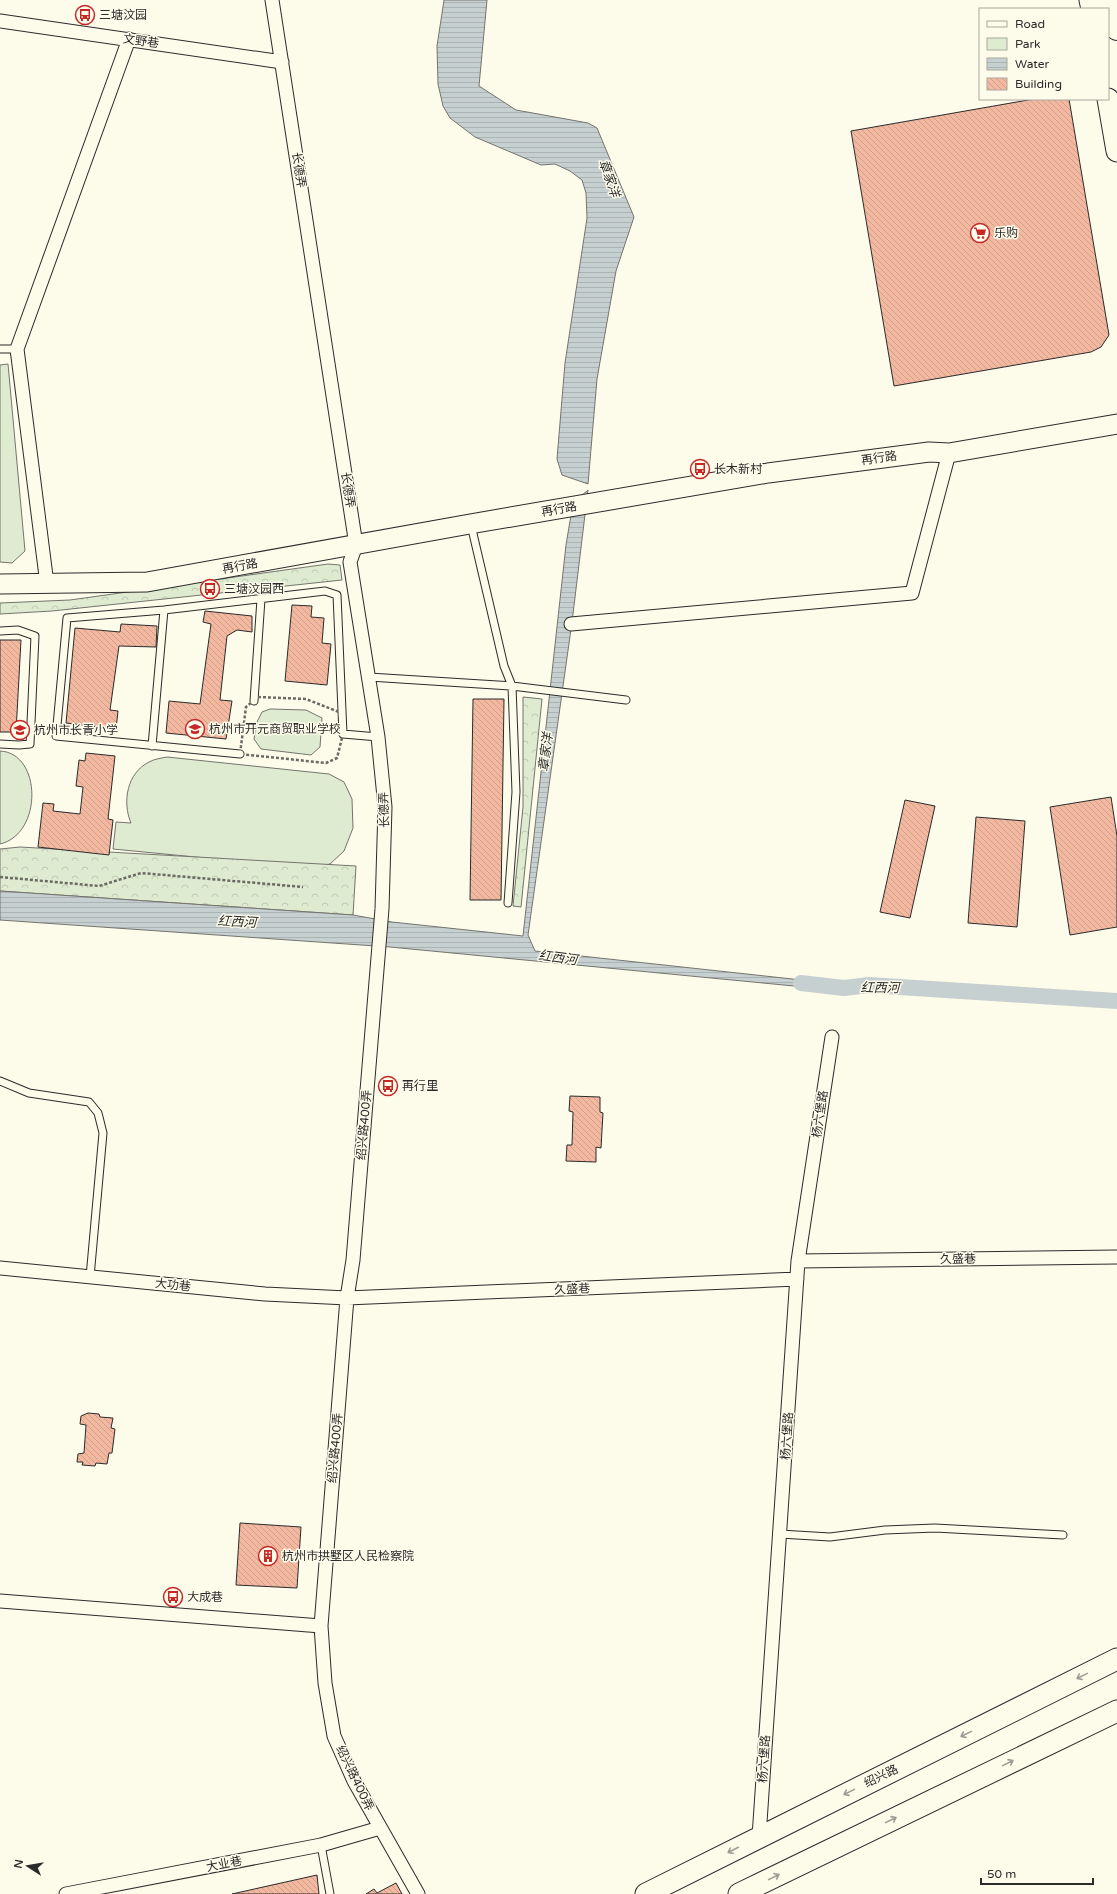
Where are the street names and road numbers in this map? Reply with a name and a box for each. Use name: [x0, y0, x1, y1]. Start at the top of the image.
street label: 文野巷: [122, 32, 160, 50]
street label: 长德弄: [289, 151, 309, 189]
street label: 再行路: [860, 449, 898, 467]
street label: 长德弄: [338, 471, 358, 509]
street label: 再行路: [540, 499, 578, 519]
street label: 再行路: [221, 556, 259, 576]
street label: 长德弄: [376, 792, 392, 828]
street label: 绍兴路400弄: [354, 1089, 374, 1161]
street label: 杨六堡路: [810, 1089, 830, 1139]
street label: 久盛巷: [940, 1252, 976, 1266]
street label: 大功巷: [154, 1276, 192, 1294]
street label: 久盛巷: [554, 1281, 590, 1297]
street label: 绍兴路400弄: [325, 1412, 345, 1484]
street label: 杨六堡路: [778, 1412, 796, 1460]
street label: 杨六堡路: [755, 1735, 773, 1783]
street label: 绍兴路400弄: [333, 1743, 377, 1813]
street label: 绍兴路: [862, 1762, 900, 1790]
street label: 大业巷: [205, 1854, 243, 1874]

